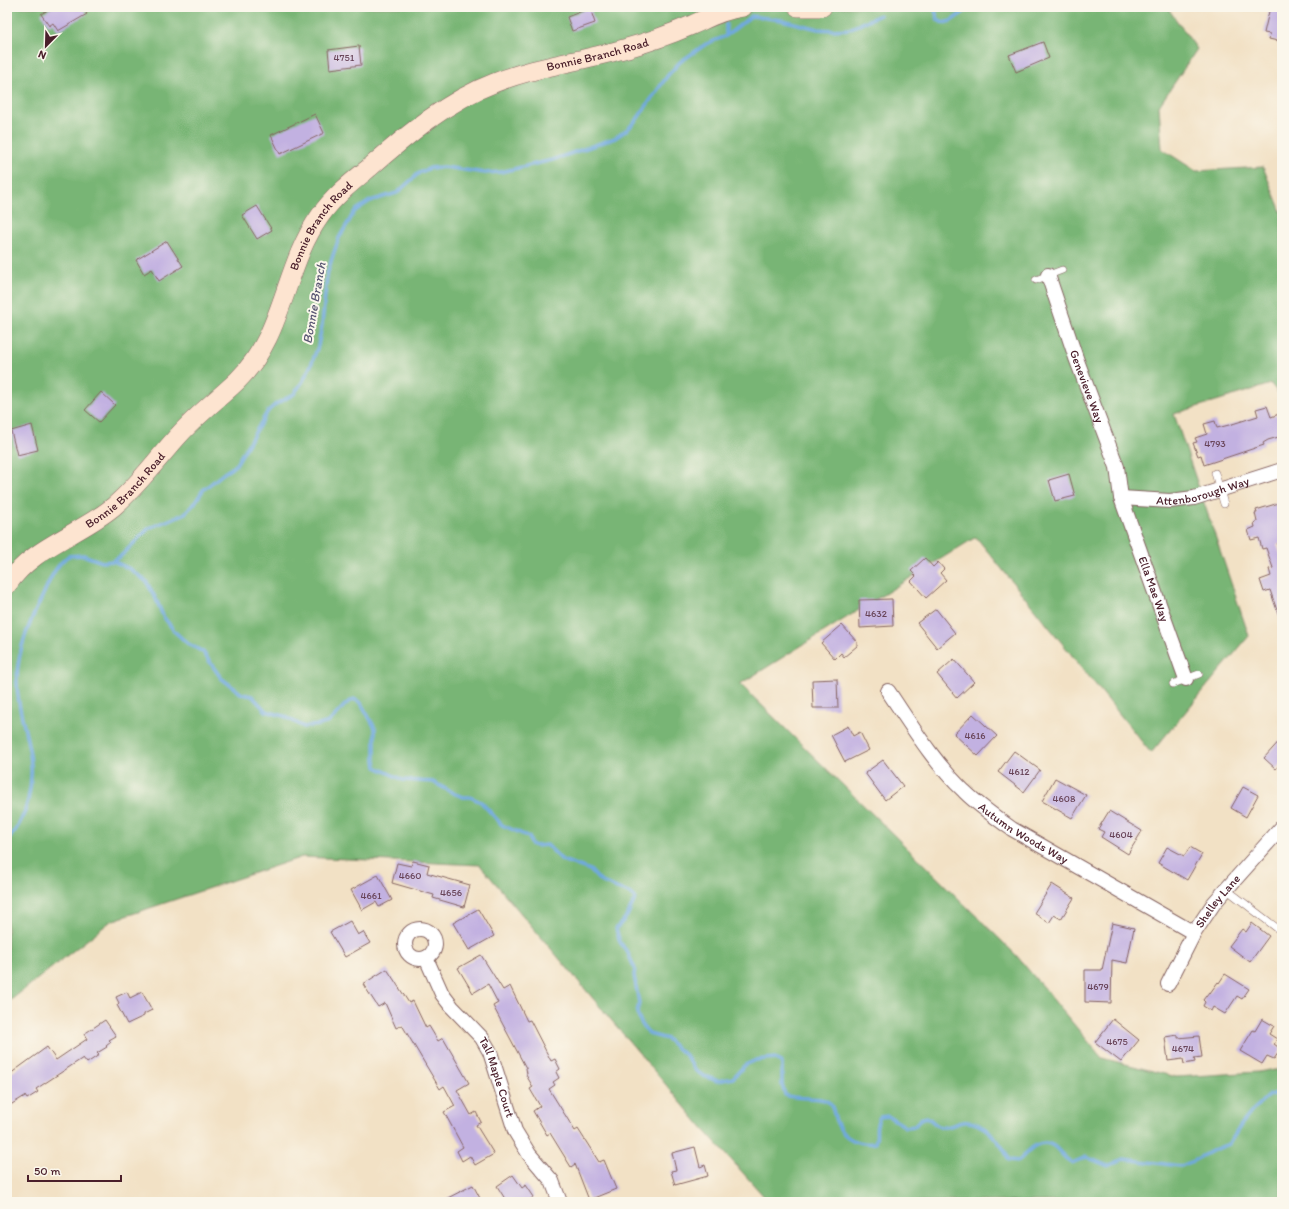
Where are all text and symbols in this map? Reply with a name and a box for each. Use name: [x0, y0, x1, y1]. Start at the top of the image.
north arrow: [26, 26, 66, 66]
street label: Bonnie Branch Road: [545, 35, 651, 74]
text: N: [36, 47, 48, 62]
house number: 4751: [334, 51, 355, 64]
street label: Bonnie Branch Road: [287, 178, 355, 272]
water label: Bonnie Branch: [299, 261, 329, 345]
street label: Genevieve Way: [1067, 348, 1107, 425]
house number: 4793: [1204, 437, 1226, 450]
street label: Bonnie Branch Road: [83, 449, 168, 531]
street label: Attenborough Way: [1156, 474, 1251, 508]
street label: Ella Mae Way: [1136, 554, 1172, 624]
house number: 4632: [865, 607, 888, 620]
house number: 4616: [964, 729, 986, 742]
house number: 4612: [1008, 765, 1030, 778]
house number: 4608: [1053, 792, 1076, 805]
street label: Autumn Woods Way: [976, 800, 1071, 867]
house number: 4604: [1109, 828, 1133, 841]
house number: 4660: [399, 869, 421, 882]
street label: Shelley Lane: [1192, 871, 1243, 931]
house number: 4656: [440, 886, 462, 899]
house number: 4661: [360, 889, 382, 902]
house number: 4679: [1087, 980, 1109, 993]
street label: Tall Maple Court: [476, 1034, 517, 1120]
house number: 4675: [1106, 1035, 1128, 1048]
house number: 4674: [1172, 1042, 1194, 1055]
scale bar: [28, 1157, 121, 1183]
text: 50 m: [34, 1164, 60, 1178]

